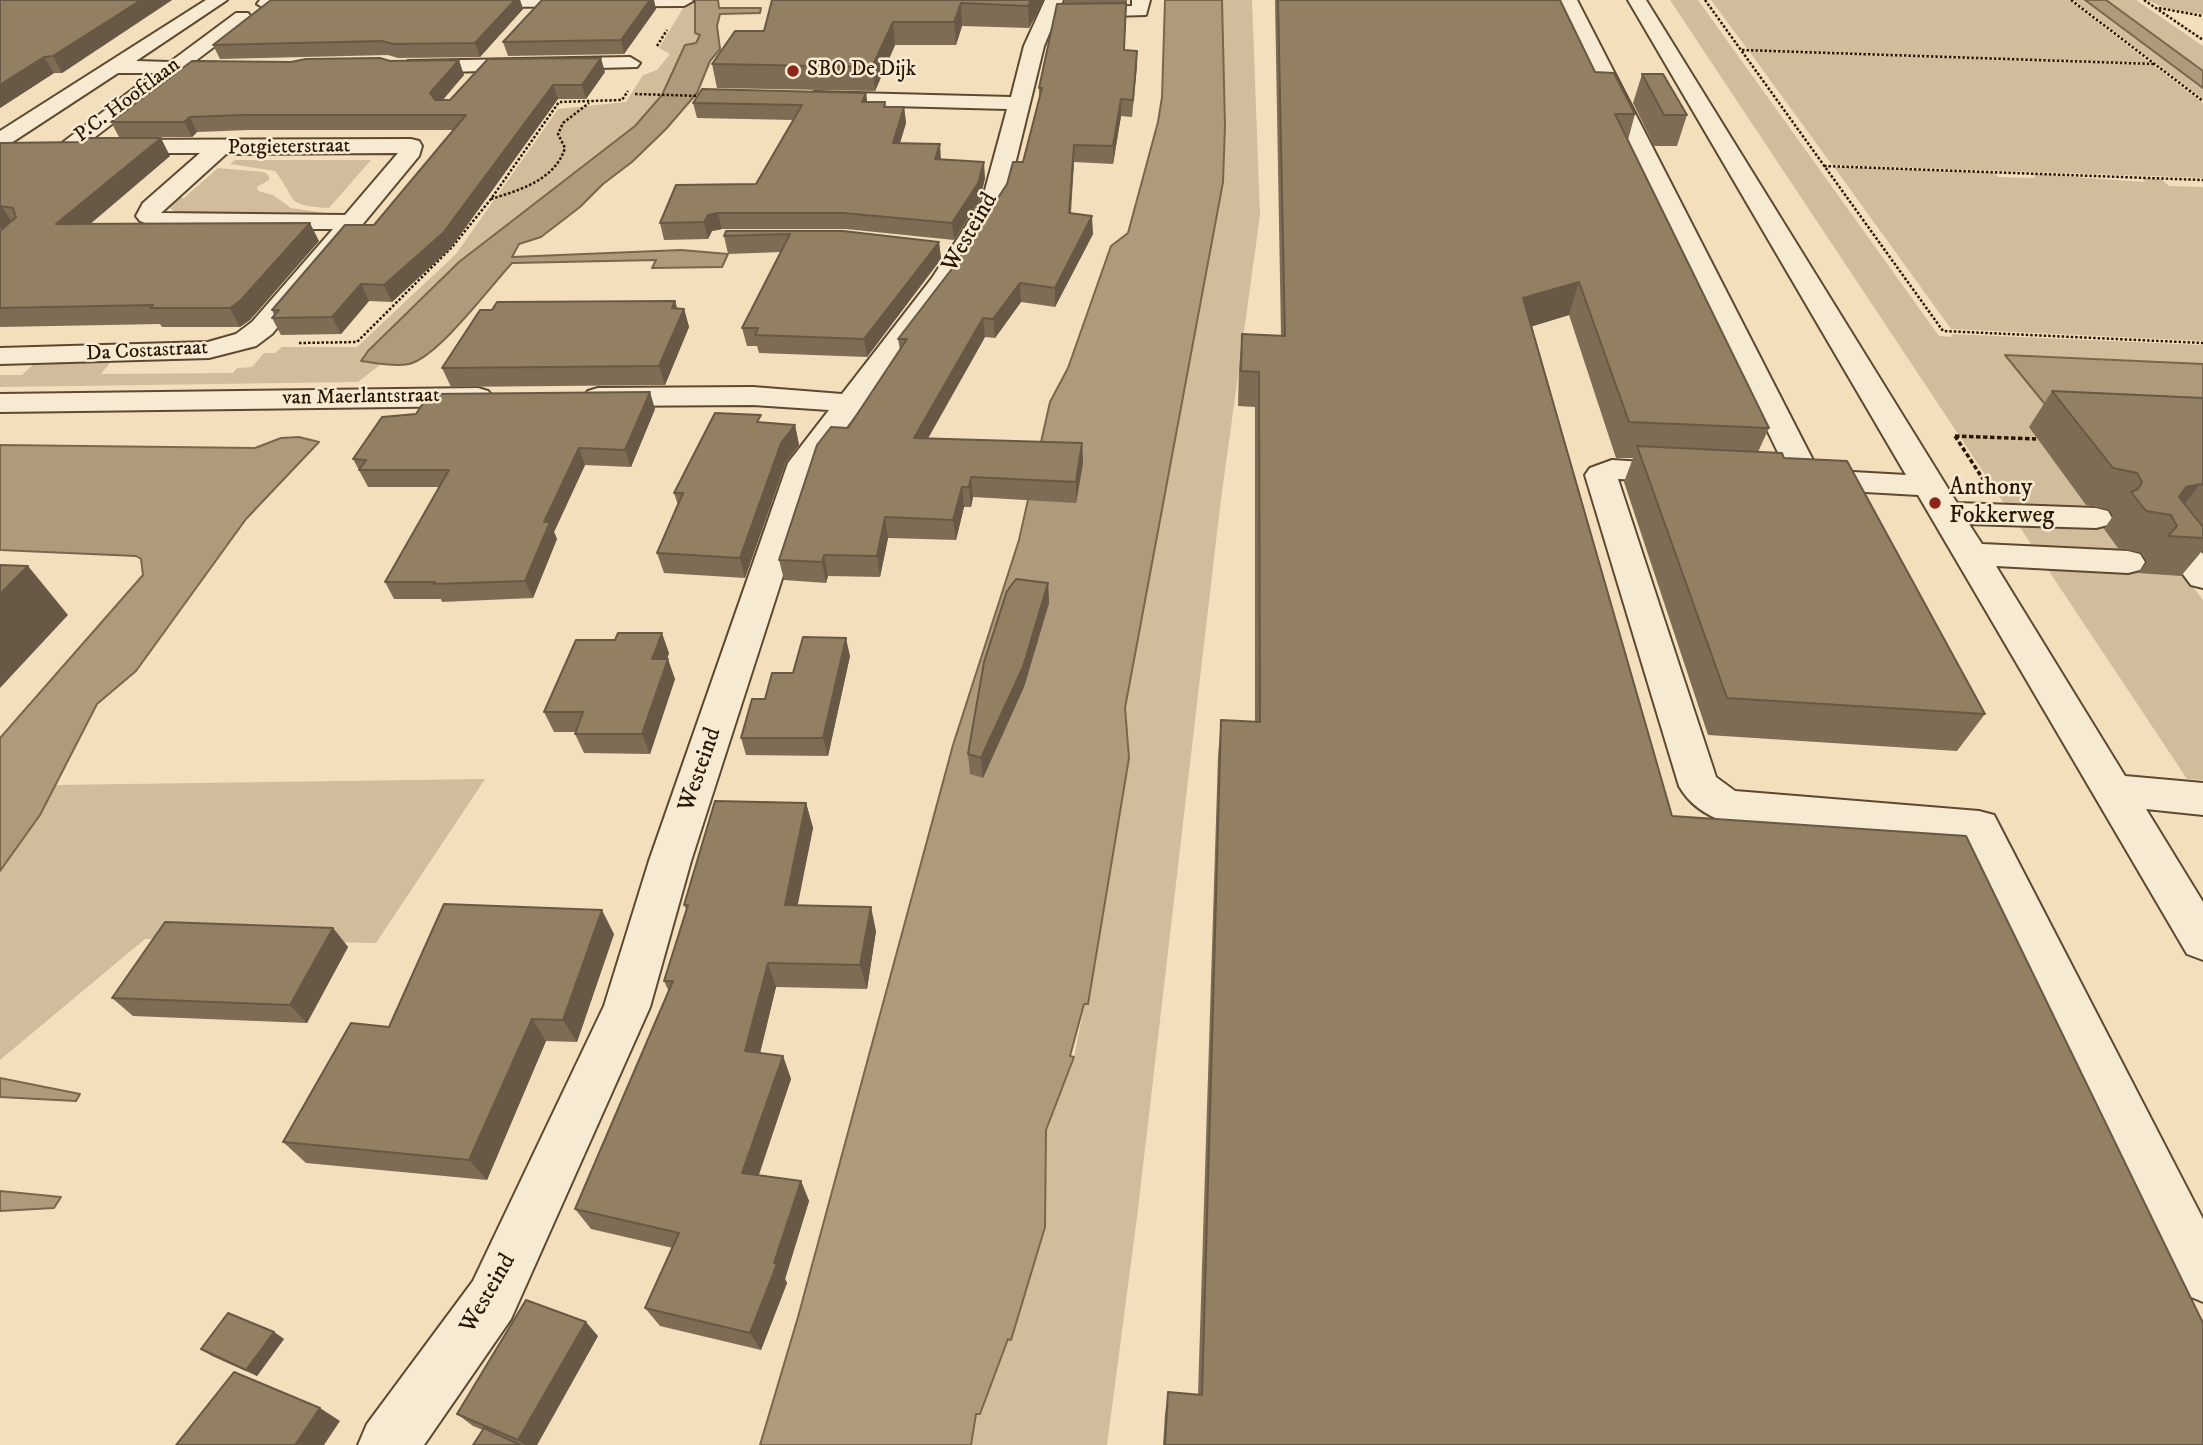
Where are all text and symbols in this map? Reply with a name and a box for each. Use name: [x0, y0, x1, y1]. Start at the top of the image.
street label: P.C. Hooftlaan: [70, 53, 186, 149]
place label: SBO De Dijk: [807, 58, 916, 84]
marker: SBO De Dijk: [785, 63, 801, 79]
street label: Potgieterstraat: [228, 134, 350, 162]
street label: Westeind: [937, 188, 1005, 278]
street label: Da Costastraat: [85, 336, 209, 368]
street label: van Maerlantstraat: [282, 384, 440, 412]
place label: Anthony Fokkerweg: [1949, 475, 2054, 531]
marker: Anthony Fokkerweg: [1927, 495, 1943, 511]
street label: Westeind: [673, 724, 729, 816]
street label: Westeind: [455, 1249, 523, 1339]

